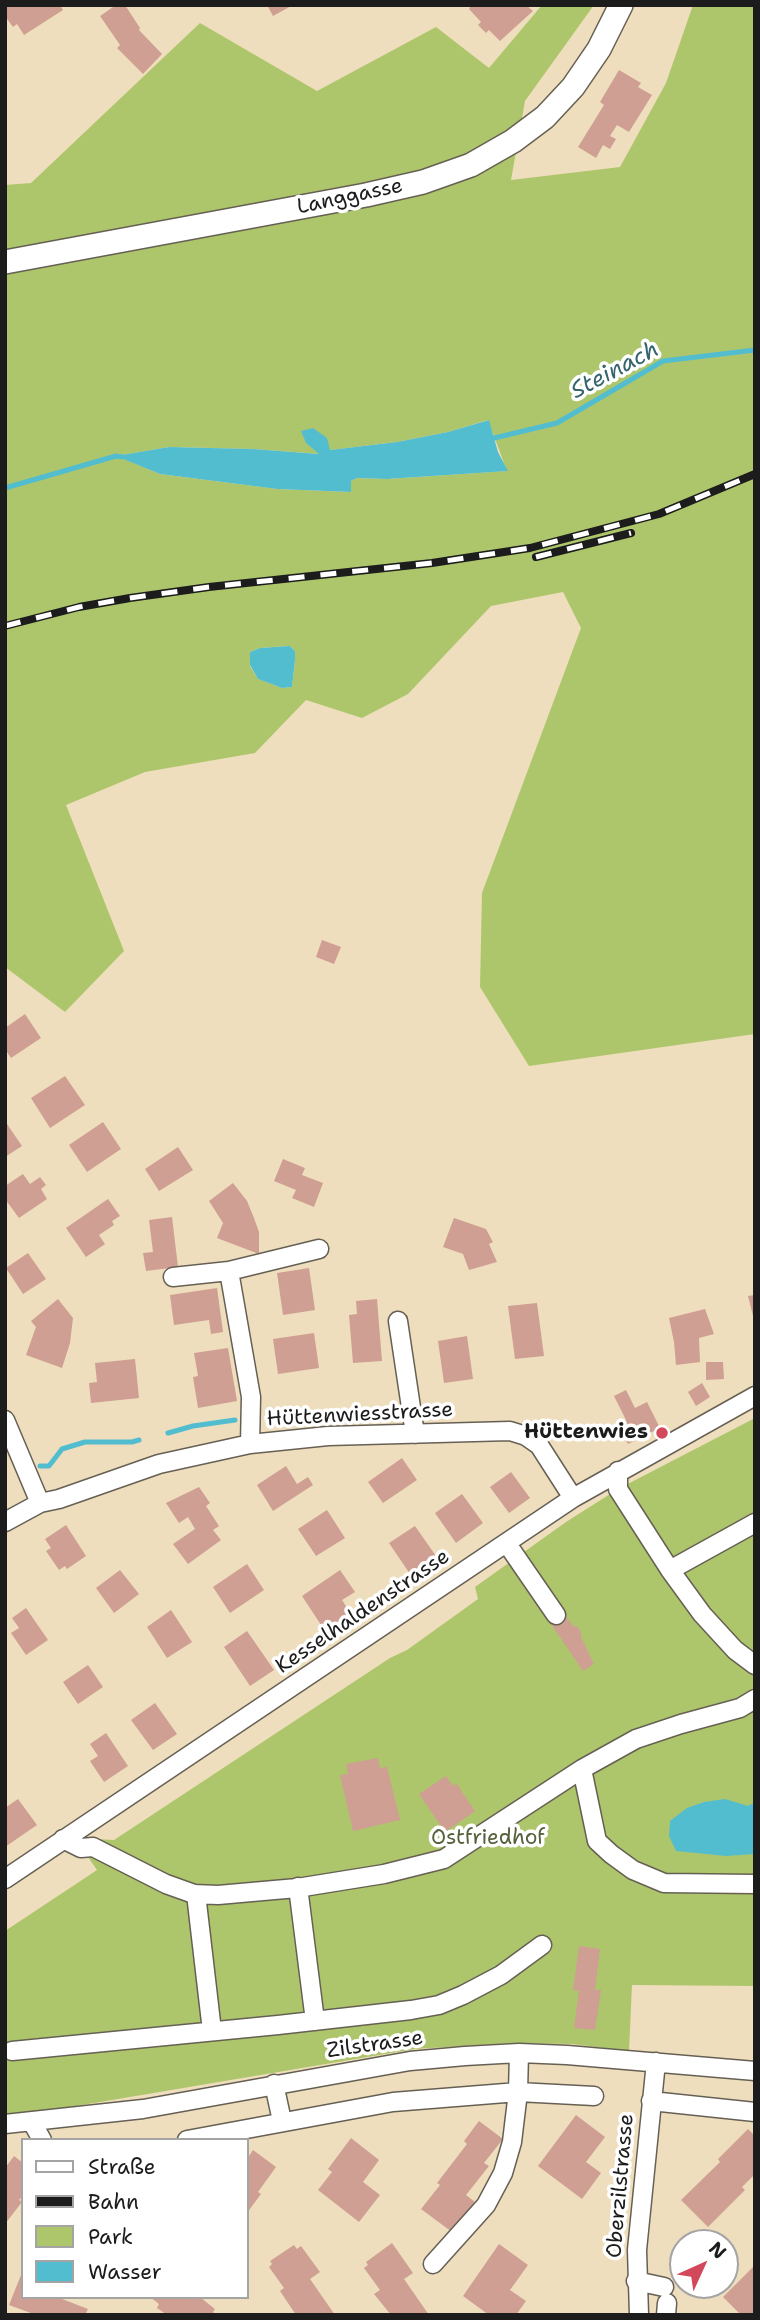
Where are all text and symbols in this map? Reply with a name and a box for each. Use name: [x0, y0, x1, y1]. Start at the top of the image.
street label: Langgasse: [295, 173, 405, 221]
water label: Steinach: [566, 336, 664, 406]
street label: Hüttenwiesstrasse: [266, 1398, 454, 1432]
place label: Hüttenwies: [524, 1420, 648, 1446]
marker: Hüttenwies: [654, 1425, 670, 1441]
street label: Kesselhaldenstrasse: [271, 1544, 455, 1680]
park label: Ostfriedhof: [431, 1826, 545, 1852]
street label: Zilstrasse: [325, 2026, 425, 2064]
street label: Oberzilstrasse: [602, 2113, 640, 2259]
legend: [21, 2138, 248, 2299]
text: Straße: [88, 2153, 156, 2181]
text: Bahn: [88, 2188, 139, 2216]
text: Park: [88, 2223, 133, 2251]
north arrow: [669, 2229, 739, 2299]
text: N: [704, 2236, 732, 2264]
text: Wasser: [88, 2258, 162, 2286]

